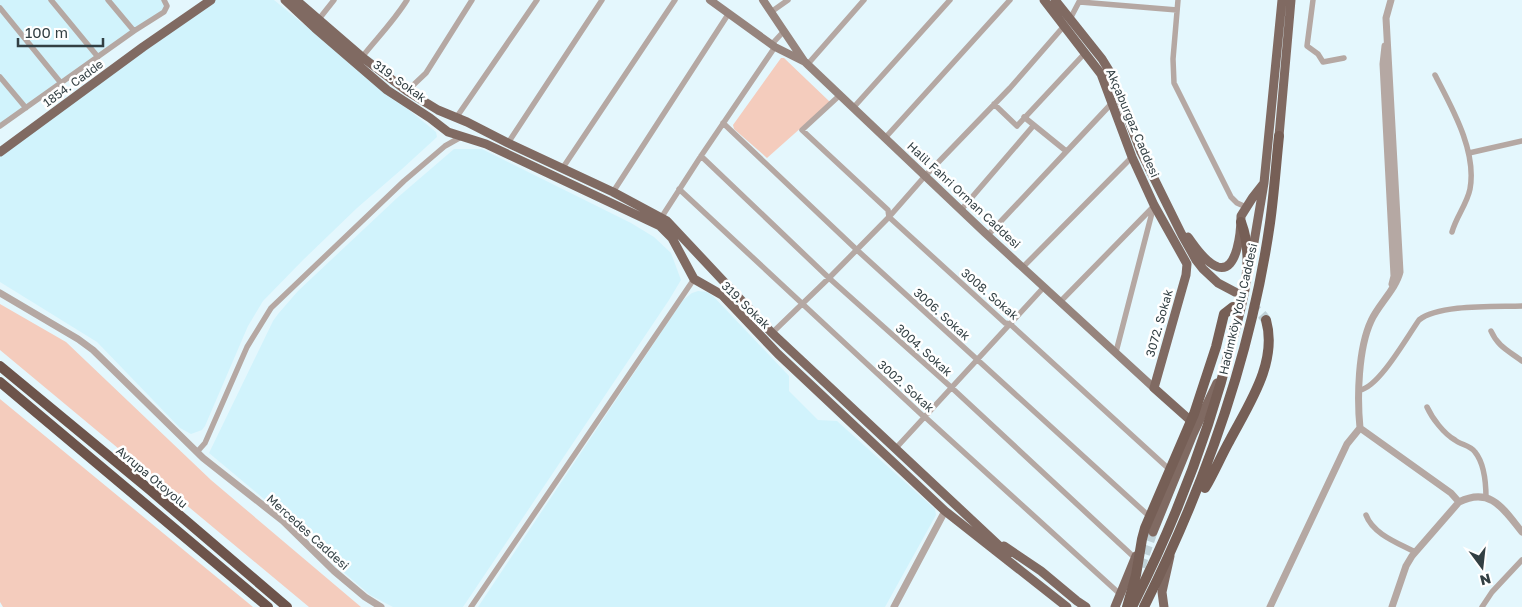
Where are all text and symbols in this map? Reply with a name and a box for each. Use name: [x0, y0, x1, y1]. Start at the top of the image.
scale bar: [18, 15, 102, 47]
text: 100 m: [25, 23, 68, 41]
street label: 1854. Cadde: [40, 56, 106, 110]
street label: 319. Sokak: [371, 57, 430, 105]
street label: Akçaburgaz Caddesi: [1103, 66, 1163, 180]
street label: Halil Fahri Orman Caddesi: [904, 139, 1024, 251]
street label: Hadımköy Yolu Caddesi: [1216, 242, 1260, 376]
street label: 3008. Sokak: [958, 265, 1022, 323]
street label: 319. Sokak: [719, 278, 774, 332]
street label: 3006. Sokak: [911, 285, 974, 343]
street label: 3072. Sokak: [1142, 287, 1176, 358]
street label: 3004. Sokak: [893, 321, 956, 379]
street label: 3002. Sokak: [875, 357, 937, 415]
street label: Avrupa Otoyolu: [113, 443, 191, 511]
street label: Mercedes Caddesi: [264, 491, 352, 573]
north arrow: [1457, 542, 1507, 592]
text: N: [1478, 570, 1493, 590]

